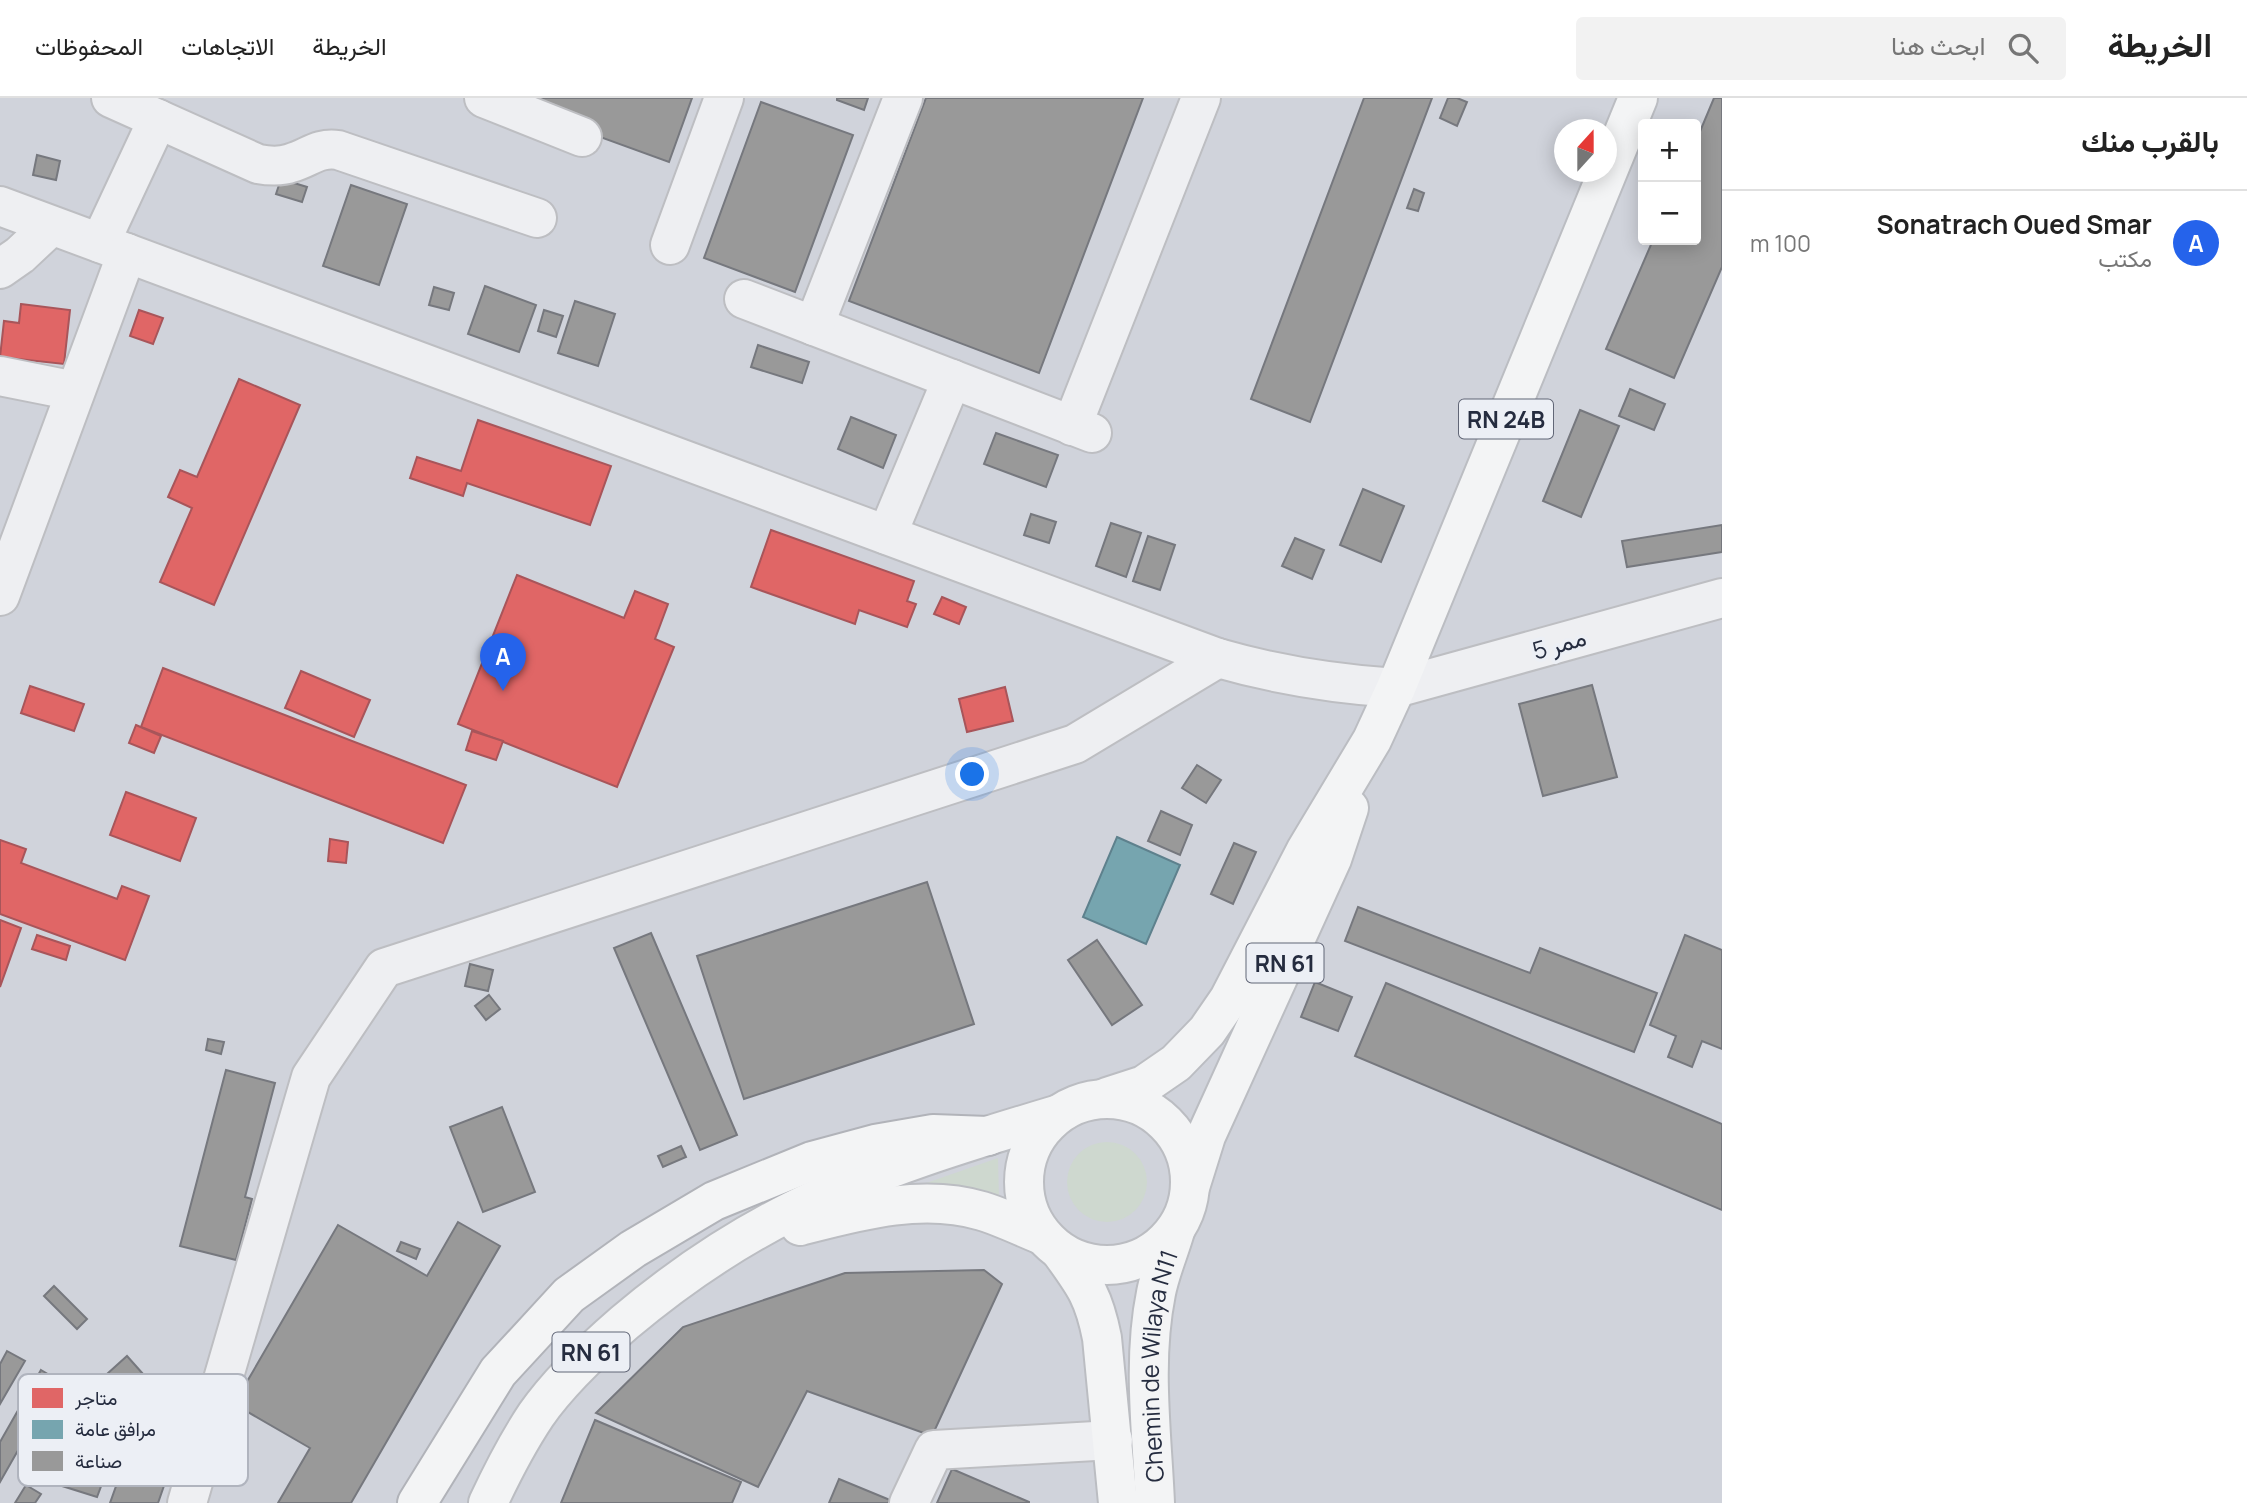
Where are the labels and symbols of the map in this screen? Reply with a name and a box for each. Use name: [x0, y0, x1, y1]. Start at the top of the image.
north arrow: [1554, 119, 1617, 182]
road number: RN 24B: [1459, 400, 1553, 438]
street label: ممر 5: [1528, 620, 1590, 666]
pin: A: [480, 633, 526, 691]
your location: [955, 757, 989, 791]
road number: RN 61: [1246, 944, 1324, 982]
street label: Chemin de Wilaya N11: [1132, 1245, 1184, 1483]
road number: RN 61: [552, 1332, 630, 1372]
legend: [18, 1374, 248, 1486]
text: متاجر: [74, 1385, 117, 1411]
text: مرافق عامة: [75, 1416, 156, 1442]
text: صناعة: [75, 1448, 122, 1474]

